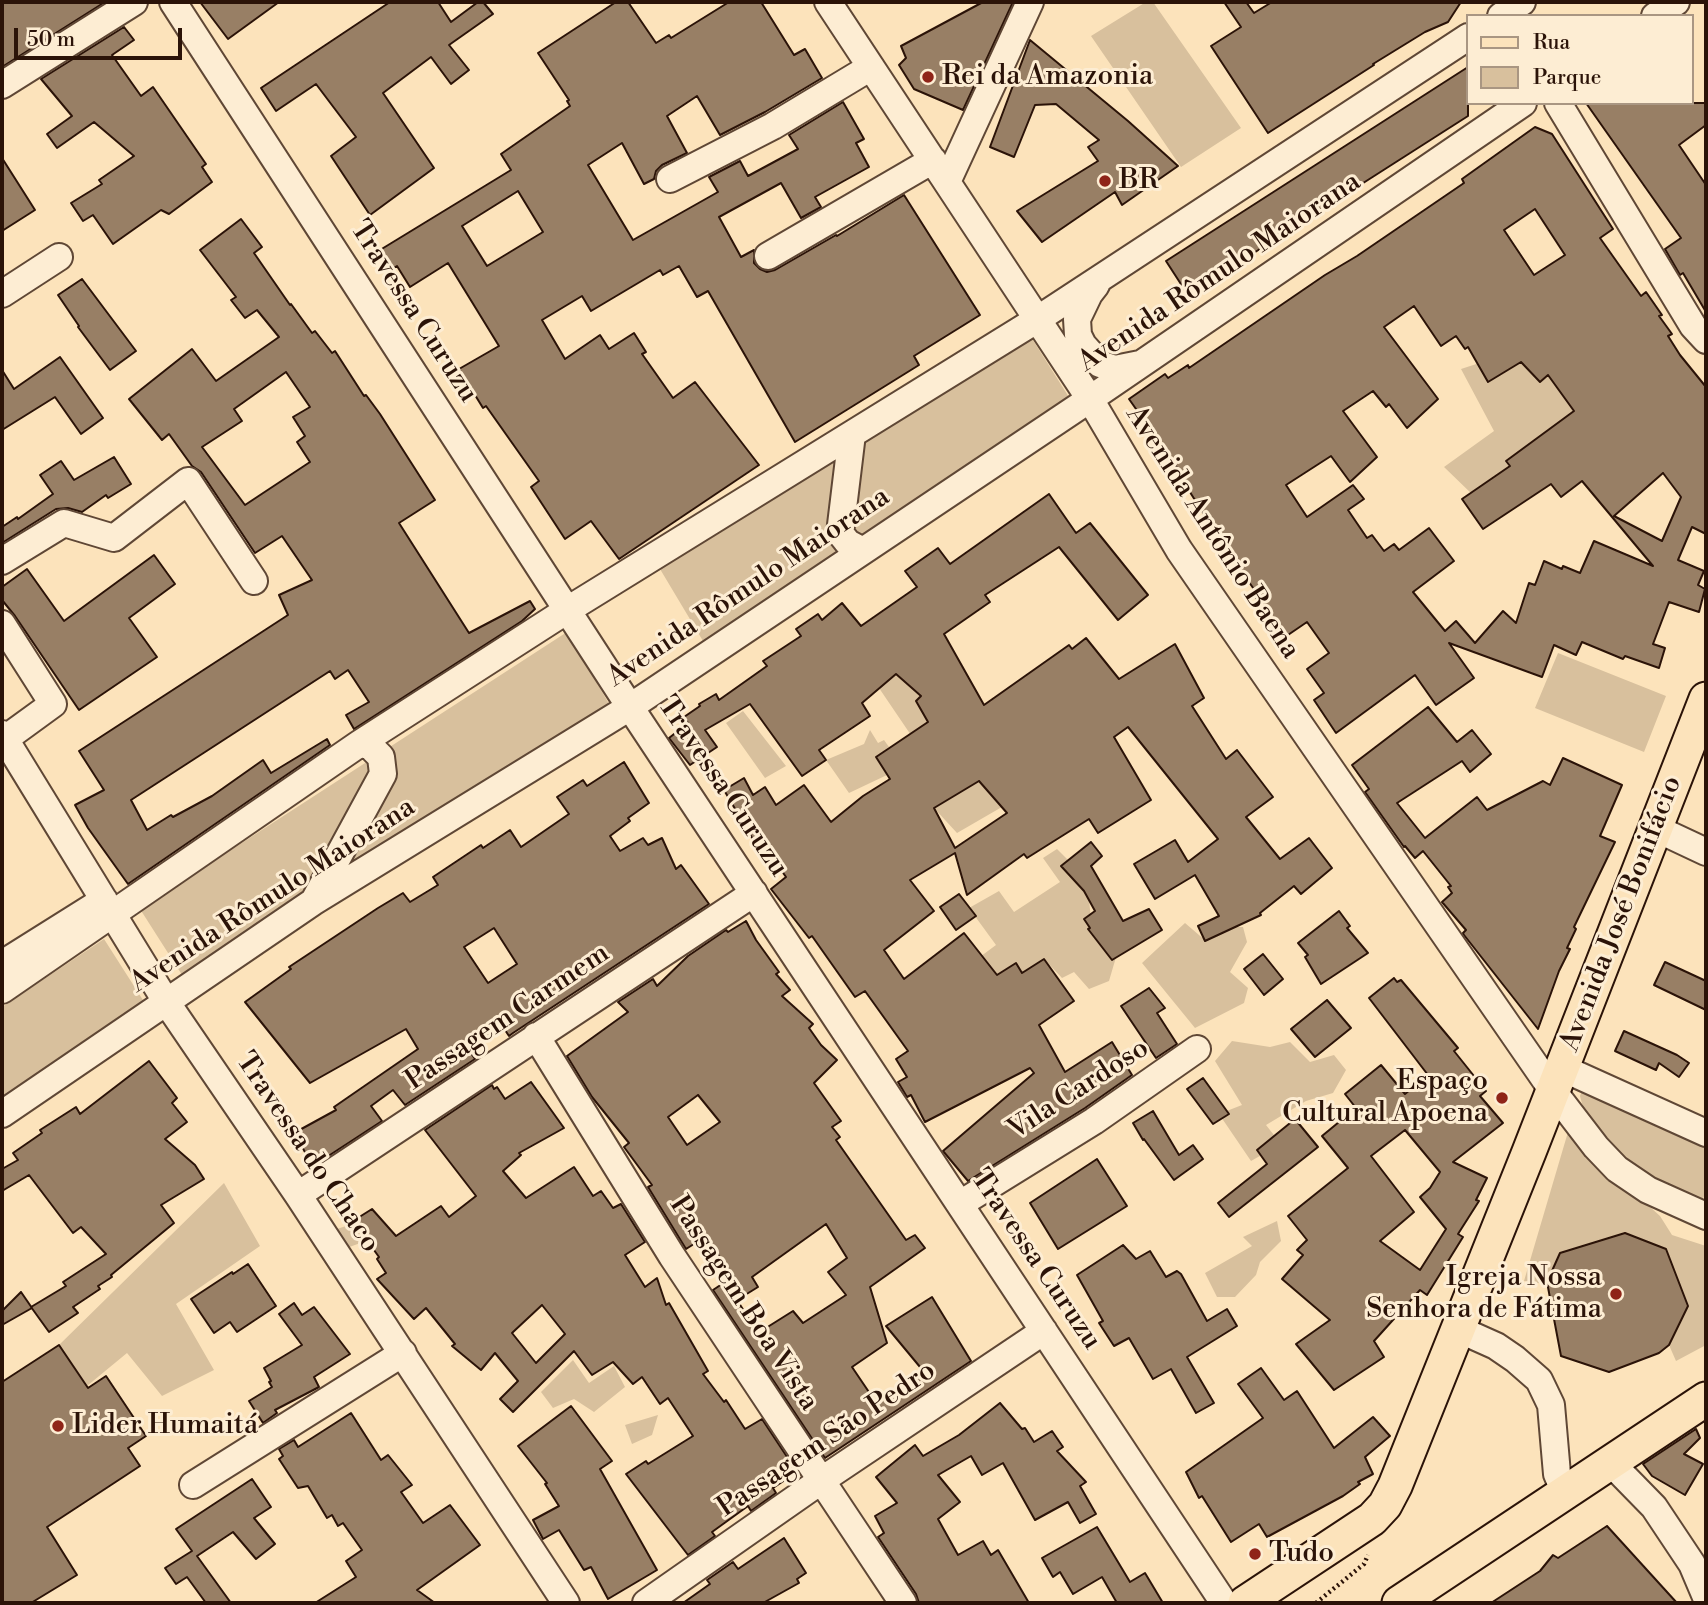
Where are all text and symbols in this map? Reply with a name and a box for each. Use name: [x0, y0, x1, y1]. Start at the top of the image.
scale bar: [18, 14, 186, 58]
legend: [1466, 14, 1694, 105]
text: 50 m: [27, 27, 75, 53]
text: Rua: [1533, 30, 1570, 56]
place label: Rei da Amazonia: [942, 60, 1153, 94]
text: Parque: [1533, 65, 1601, 91]
marker: Rei da Amazonia: [920, 69, 936, 85]
place label: BR: [1119, 164, 1158, 198]
street label: Avenida Rômulo Maiorana: [1072, 166, 1368, 380]
marker: BR: [1097, 173, 1113, 189]
street label: Travessa Curuzu: [342, 215, 484, 409]
street label: Avenida Antônio Baena: [1118, 400, 1306, 666]
street label: Avenida Rômulo Maiorana: [601, 481, 897, 695]
street label: Travessa Curuzu: [649, 691, 795, 883]
street label: Avenida José Bonifácio: [1554, 772, 1690, 1056]
street label: Avenida Rômulo Maiorana: [124, 791, 422, 1001]
street label: Passagem Carmem: [400, 937, 616, 1099]
street label: Vila Cardoso: [1002, 1032, 1156, 1148]
street label: Travessa do Chaco: [228, 1047, 386, 1259]
place label: Espaço Cultural Apoena: [1282, 1065, 1488, 1131]
marker: Espaço Cultural Apoena: [1494, 1090, 1510, 1106]
street label: Travessa Curuzu: [962, 1164, 1108, 1356]
street label: Passagem Boa Vista: [661, 1190, 825, 1418]
place label: Igreja Nossa Senhora de Fátima: [1366, 1261, 1602, 1327]
marker: Igreja Nossa Senhora de Fátima: [1608, 1286, 1624, 1302]
street label: Passagem São Pedro: [712, 1355, 942, 1525]
place label: Lider Humaitá: [72, 1409, 258, 1443]
marker: Lider Humaitá: [50, 1418, 66, 1434]
place label: Tudo: [1269, 1537, 1334, 1571]
marker: Tudo: [1247, 1546, 1263, 1562]

